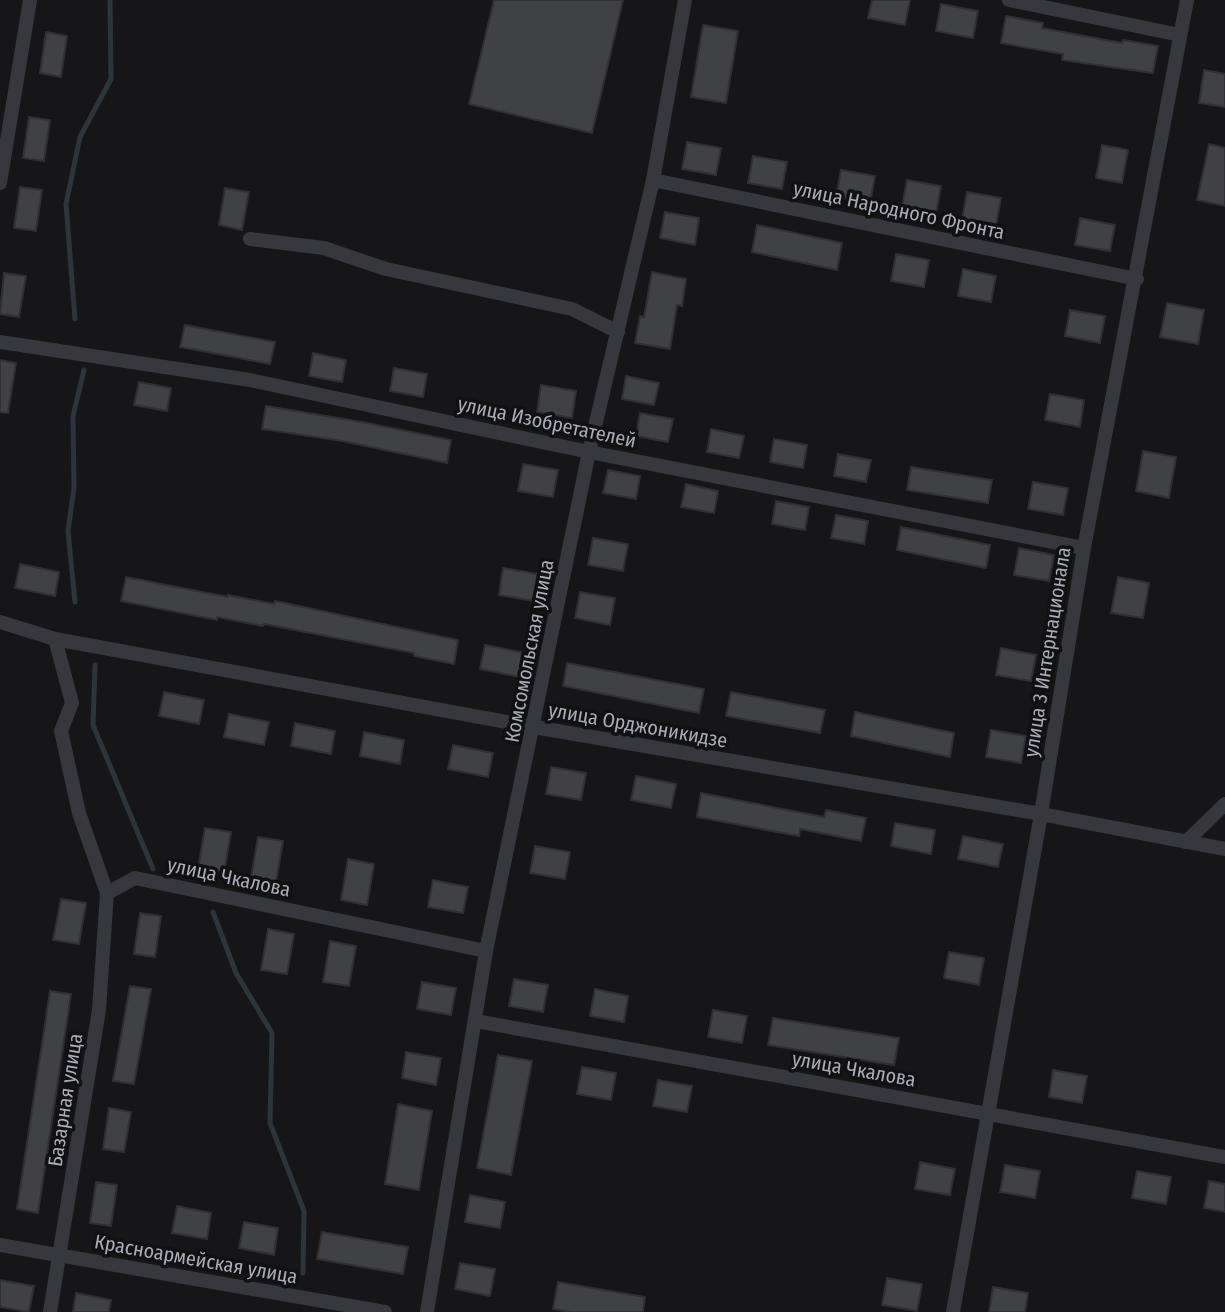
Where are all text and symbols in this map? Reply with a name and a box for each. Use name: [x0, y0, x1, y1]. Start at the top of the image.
street label: улица Народного Фронта: [791, 176, 1007, 244]
street label: улица Изобретателей: [456, 391, 638, 453]
street label: улица 3 Интернационала: [1019, 545, 1075, 759]
street label: Комсомольская улица: [499, 557, 559, 745]
street label: улица Орджоникидзе: [547, 697, 729, 753]
street label: улица Чкалова: [165, 852, 293, 902]
street label: Базарная улица: [43, 1032, 87, 1168]
street label: улица Чкалова: [790, 1046, 918, 1092]
street label: Красноармейская улица: [93, 1229, 299, 1289]

